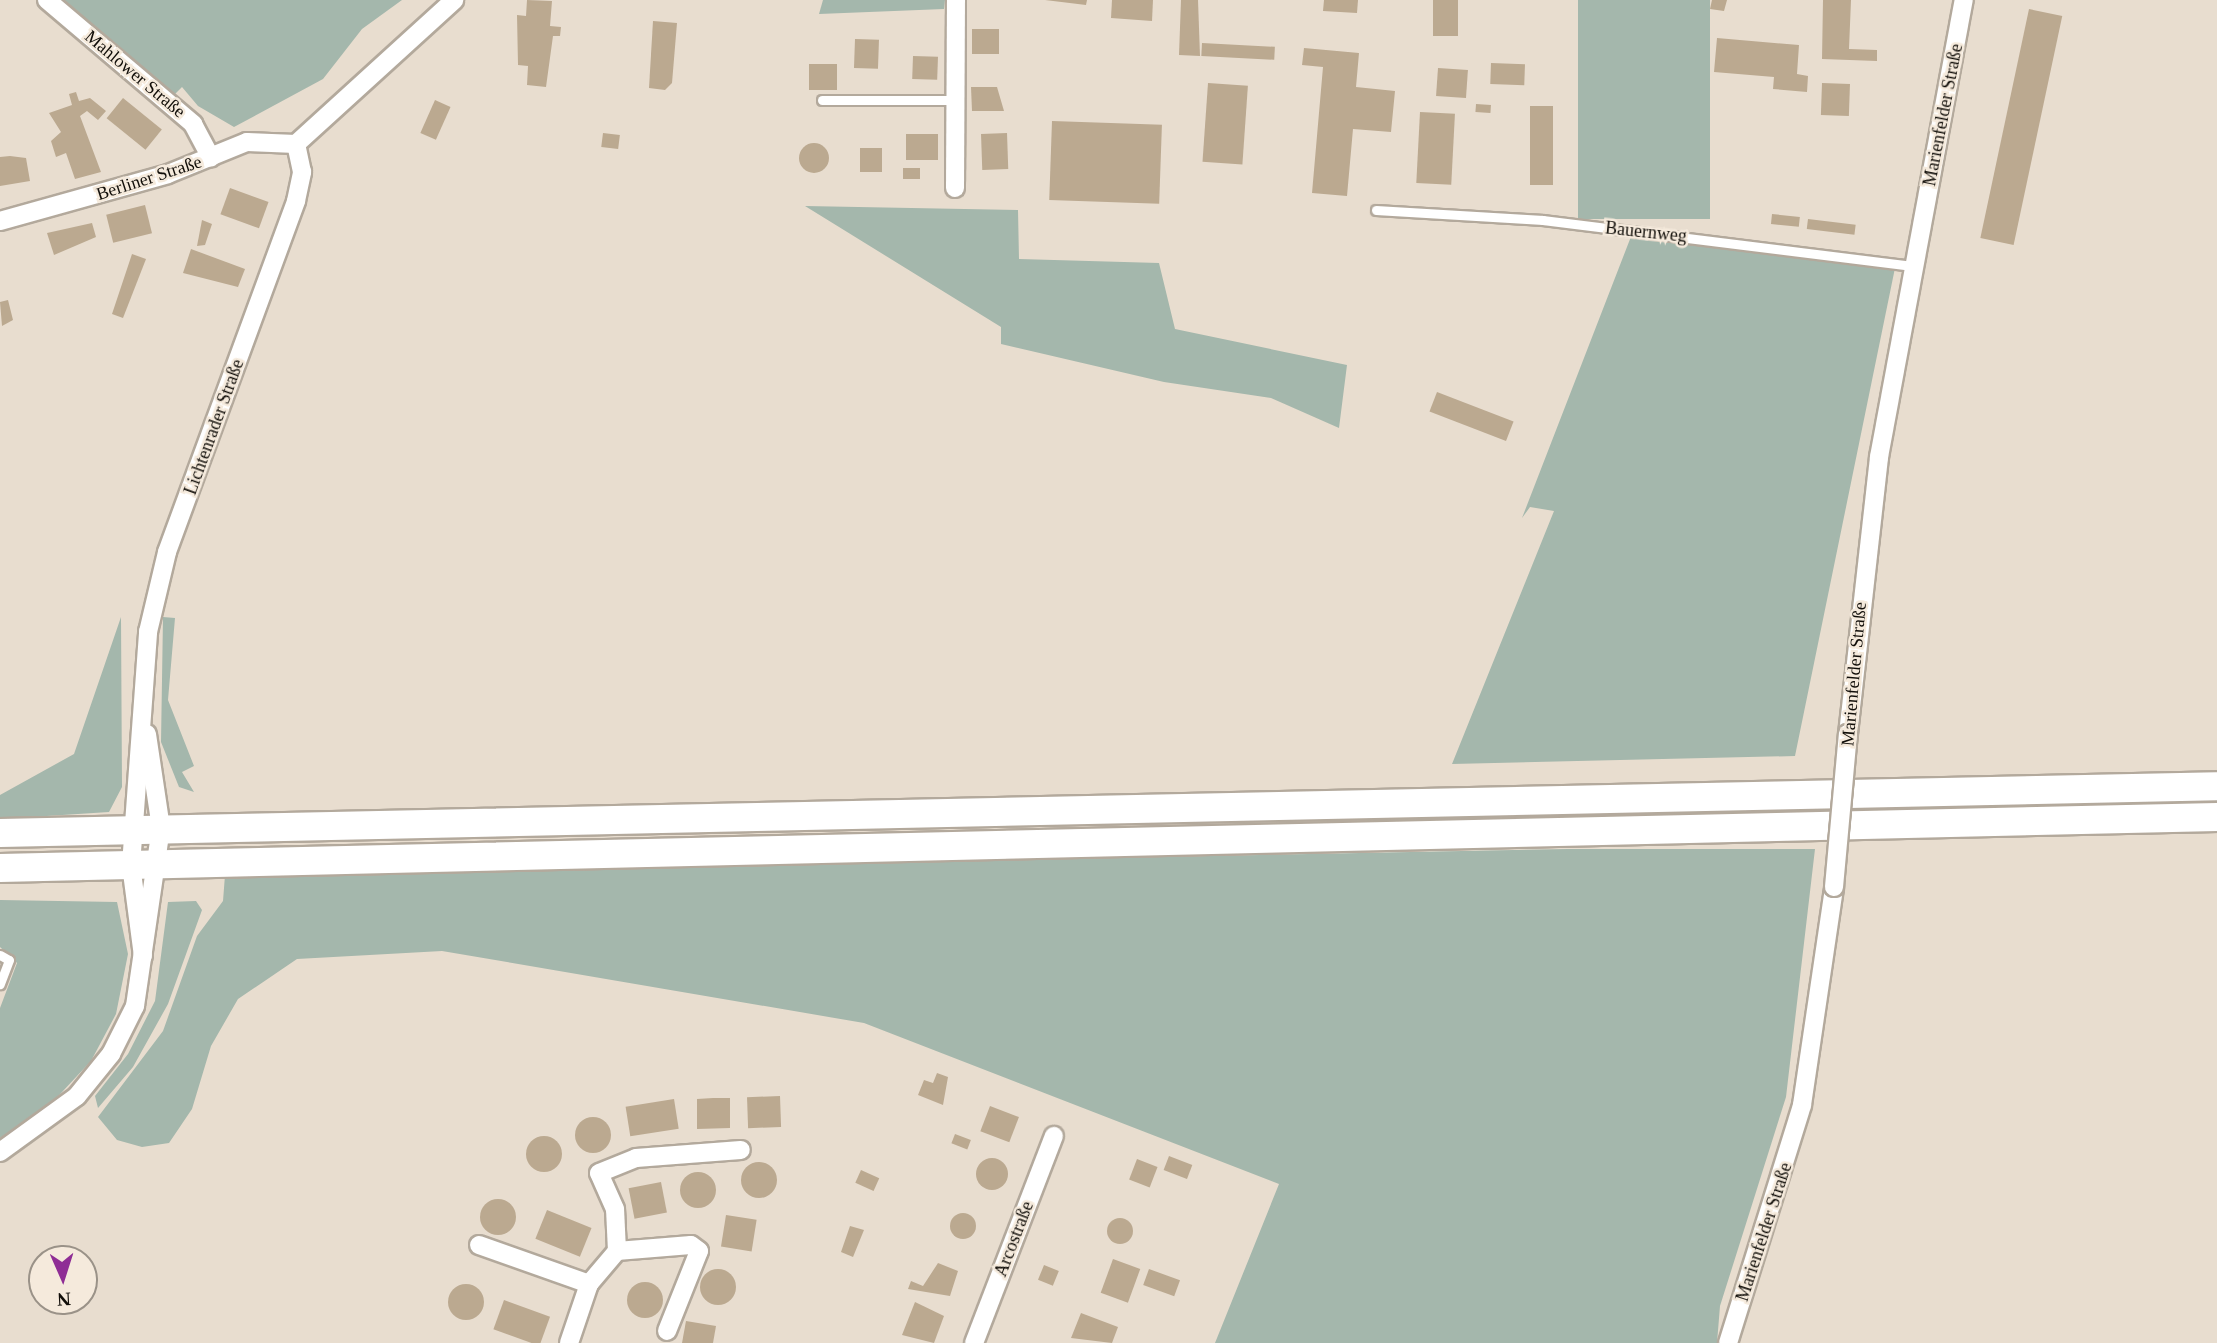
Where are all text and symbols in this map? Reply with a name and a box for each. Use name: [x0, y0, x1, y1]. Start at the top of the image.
street label: Mahlower Straße: [80, 26, 190, 122]
street label: Marienfelder Straße: [1919, 42, 1967, 188]
street label: Berliner Straße: [94, 151, 204, 205]
street label: Bauernweg: [1604, 217, 1688, 247]
street label: Lichtenrader Straße: [179, 356, 249, 498]
street label: Marienfelder Straße: [1837, 601, 1871, 747]
street label: Marienfelder Straße: [1731, 1160, 1797, 1304]
street label: Arcostraße: [990, 1198, 1038, 1280]
north arrow: [28, 1245, 98, 1315]
text: N: [57, 1289, 71, 1310]

